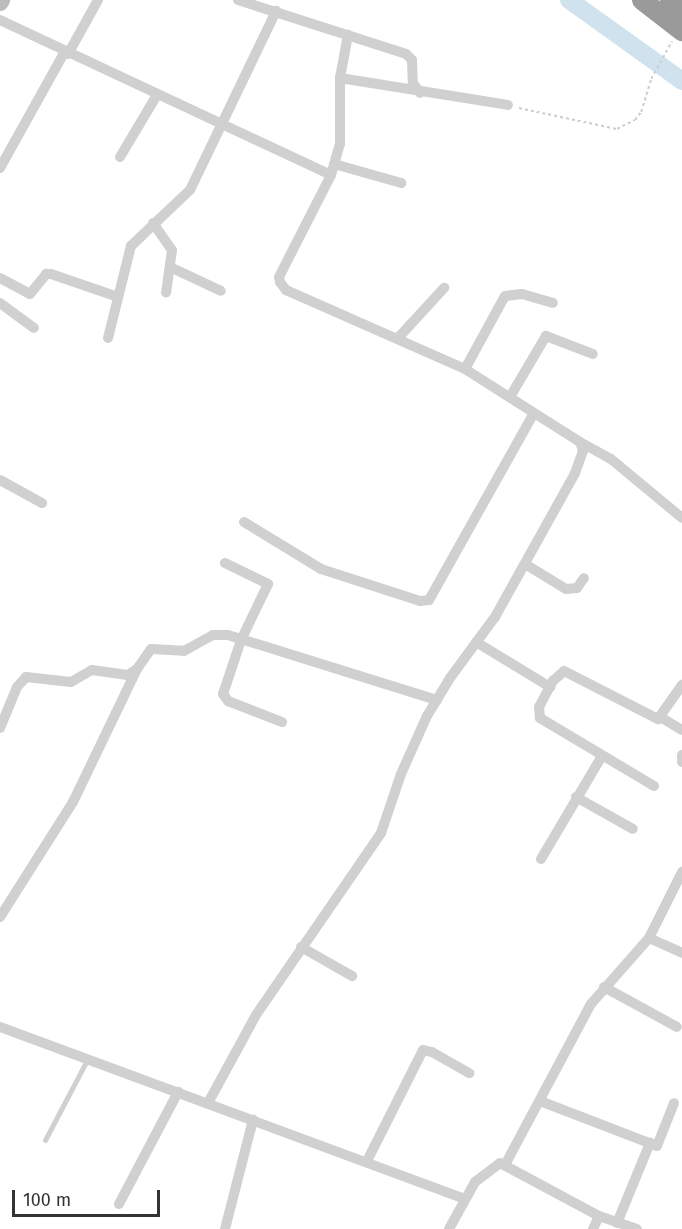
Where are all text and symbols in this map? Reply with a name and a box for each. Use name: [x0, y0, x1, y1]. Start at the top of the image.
scale bar: [15, 1178, 164, 1216]
text: 100 m: [23, 1189, 71, 1211]

